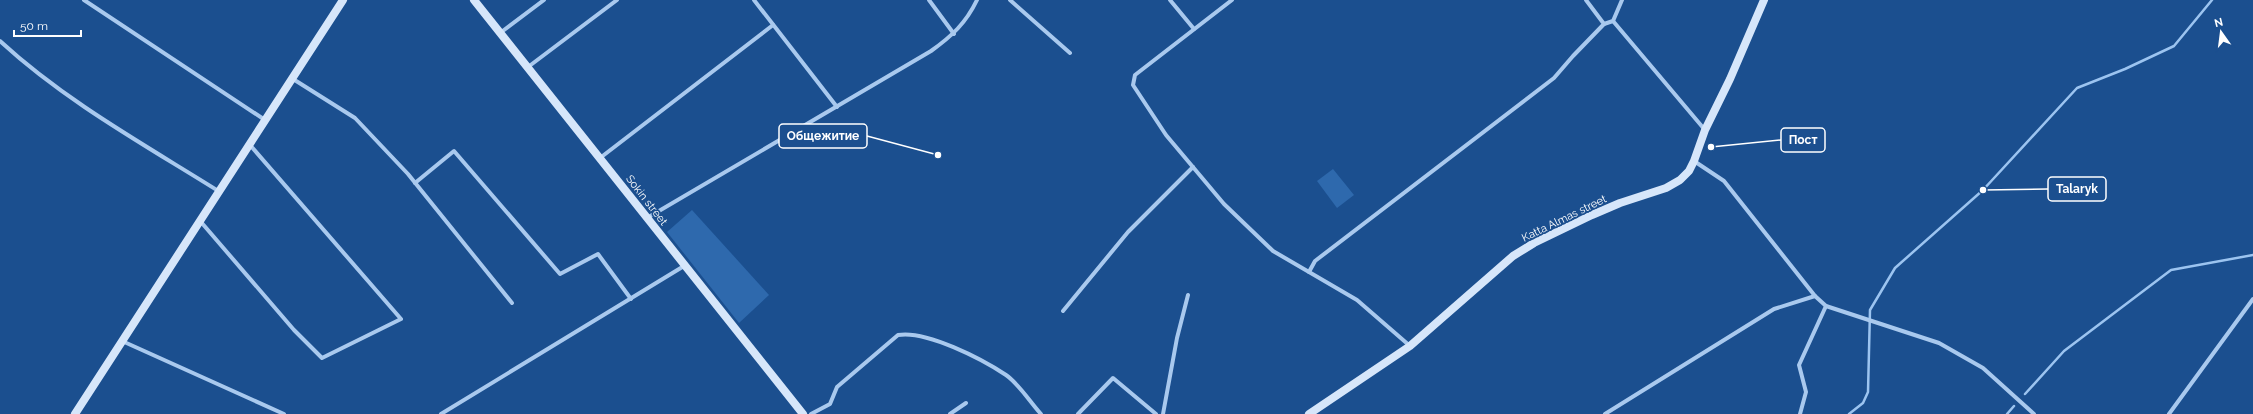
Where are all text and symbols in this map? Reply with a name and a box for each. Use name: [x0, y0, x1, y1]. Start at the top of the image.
scale bar: [14, 12, 81, 38]
north arrow: [2201, 12, 2241, 52]
text: N: [2213, 15, 2224, 30]
text: 50 m: [20, 19, 48, 33]
callout: Общежитие: [779, 124, 867, 148]
callout: Пост: [1781, 128, 1825, 152]
text: Общежитие: [787, 129, 859, 143]
text: Пост: [1789, 133, 1817, 147]
street label: Sokin street: [623, 173, 670, 228]
callout: Talaryk: [2048, 177, 2106, 201]
text: Talaryk: [2056, 182, 2098, 196]
street label: Katta Almas street: [1520, 192, 1609, 245]

